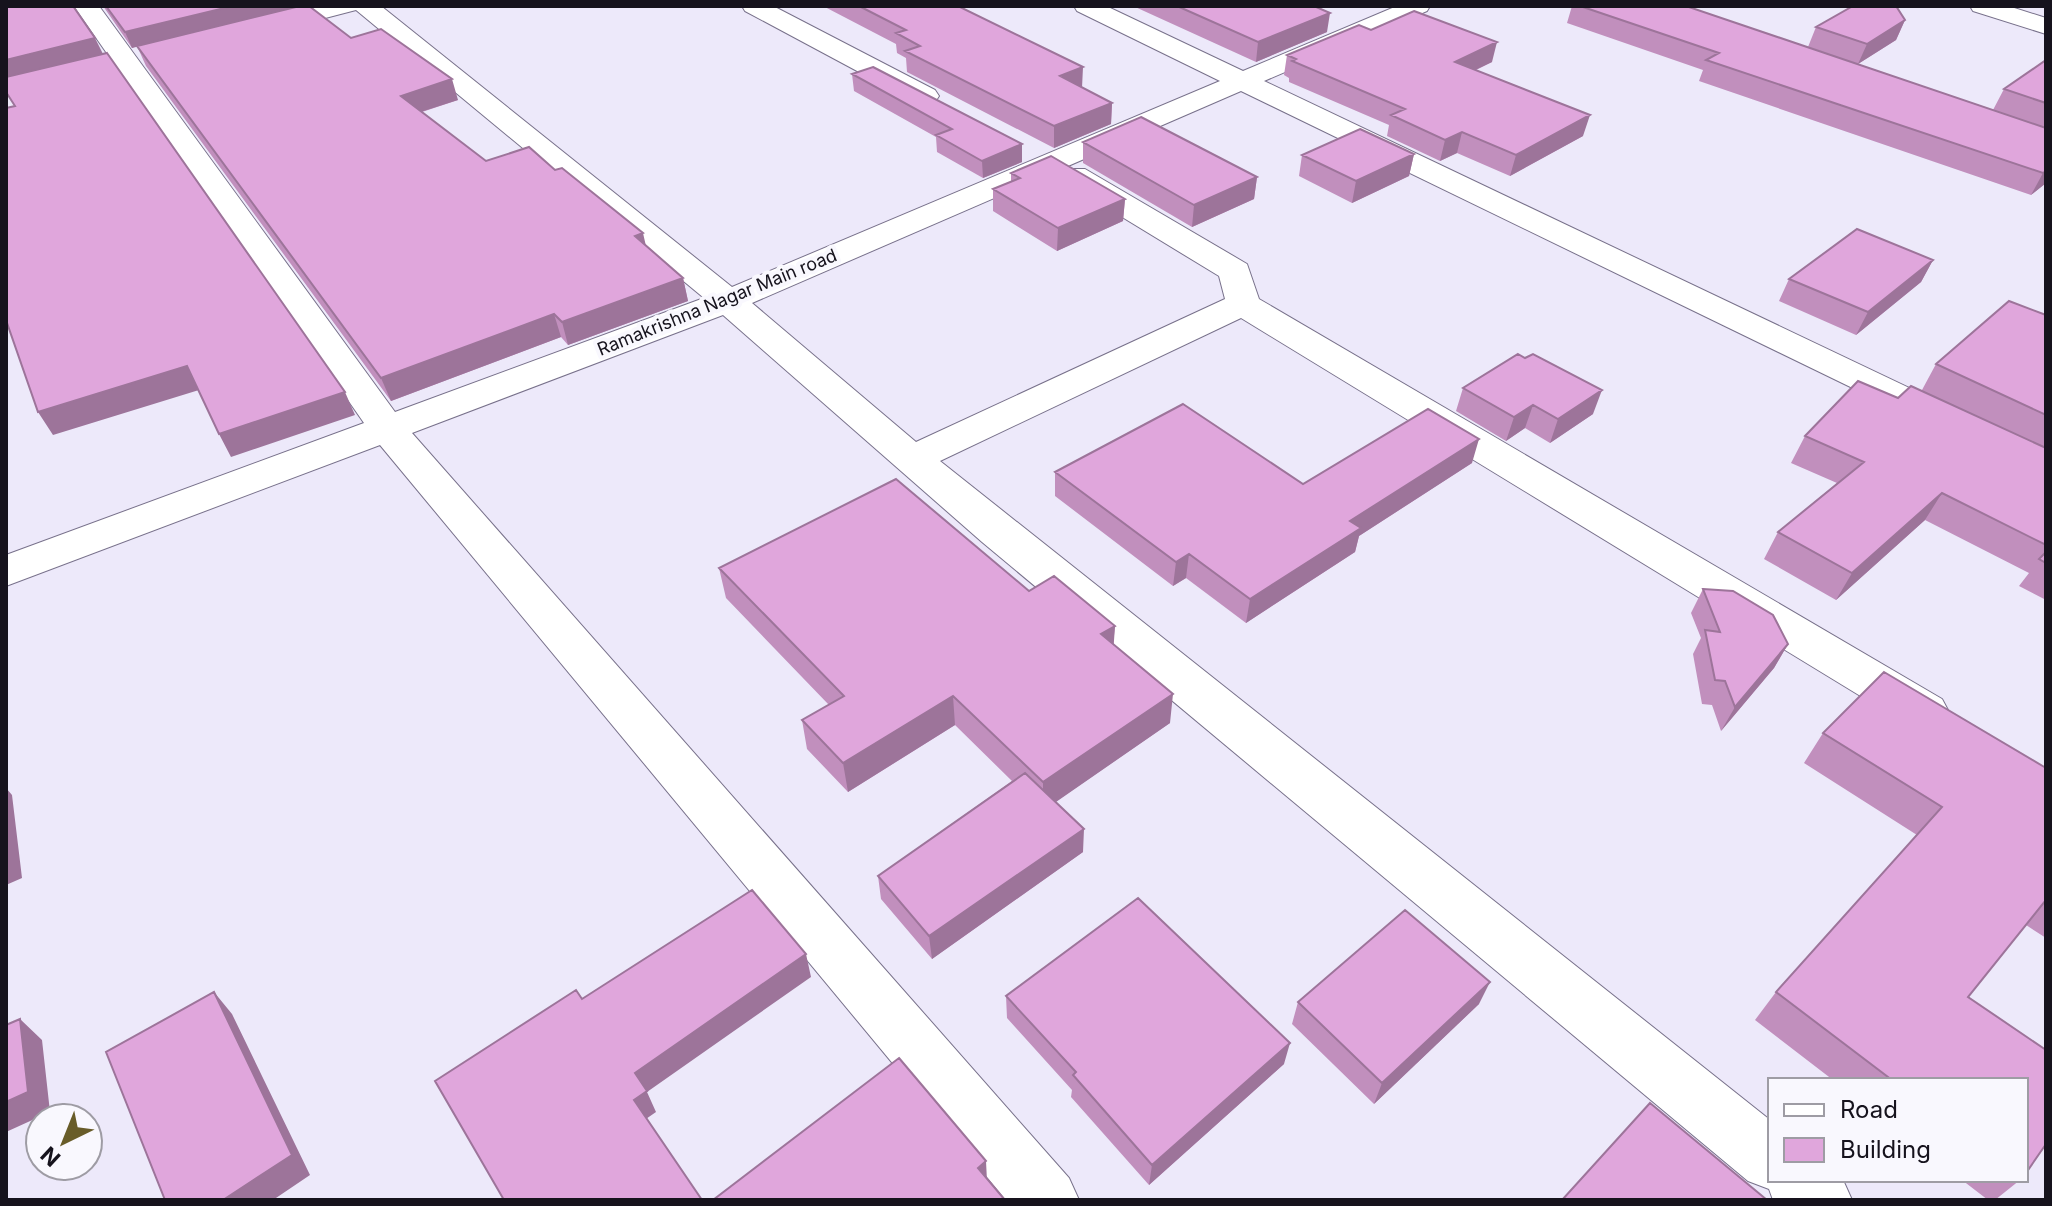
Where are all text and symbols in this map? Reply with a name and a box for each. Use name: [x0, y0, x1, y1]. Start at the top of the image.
street label: Ramakrishna Nagar Main road: [594, 244, 840, 360]
legend: [1768, 1078, 2028, 1182]
text: Road: [1840, 1095, 1898, 1124]
north arrow: [24, 1102, 104, 1182]
text: Building: [1840, 1135, 1931, 1164]
text: N: [35, 1141, 65, 1172]

